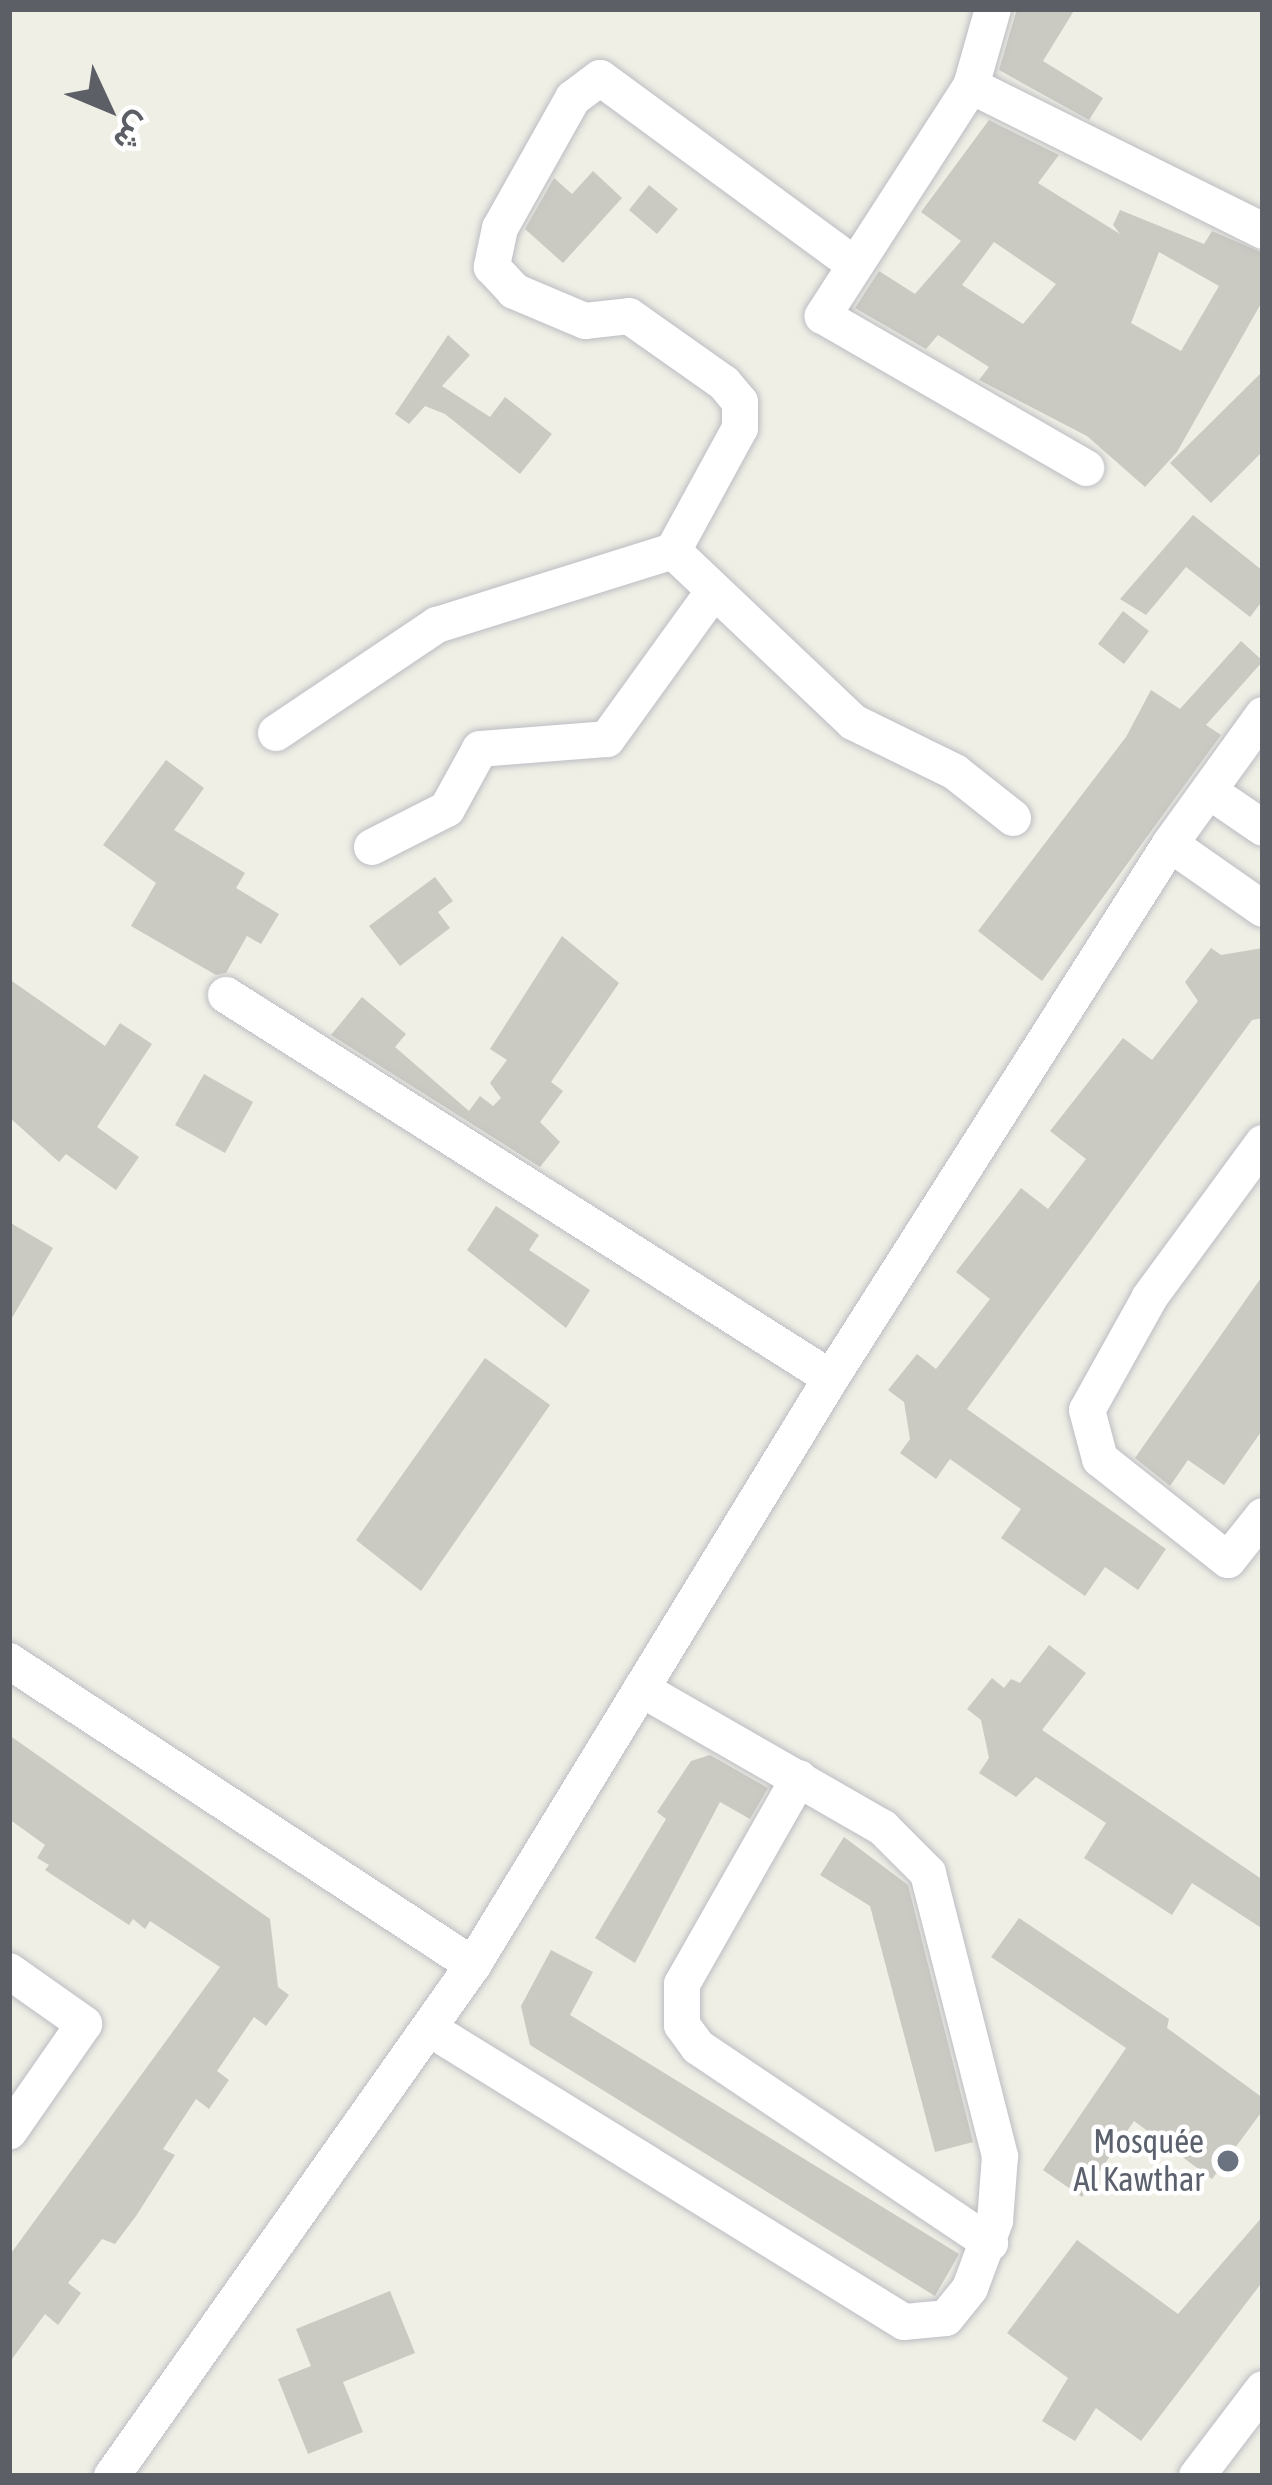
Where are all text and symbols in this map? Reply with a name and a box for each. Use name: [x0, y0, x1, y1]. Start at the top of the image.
north arrow: [48, 48, 168, 168]
text: ش: [106, 106, 161, 160]
place label: Mosquée Al Kawthar: [1073, 2122, 1204, 2200]
marker: Mosquée Al Kawthar: [1215, 2148, 1241, 2174]

